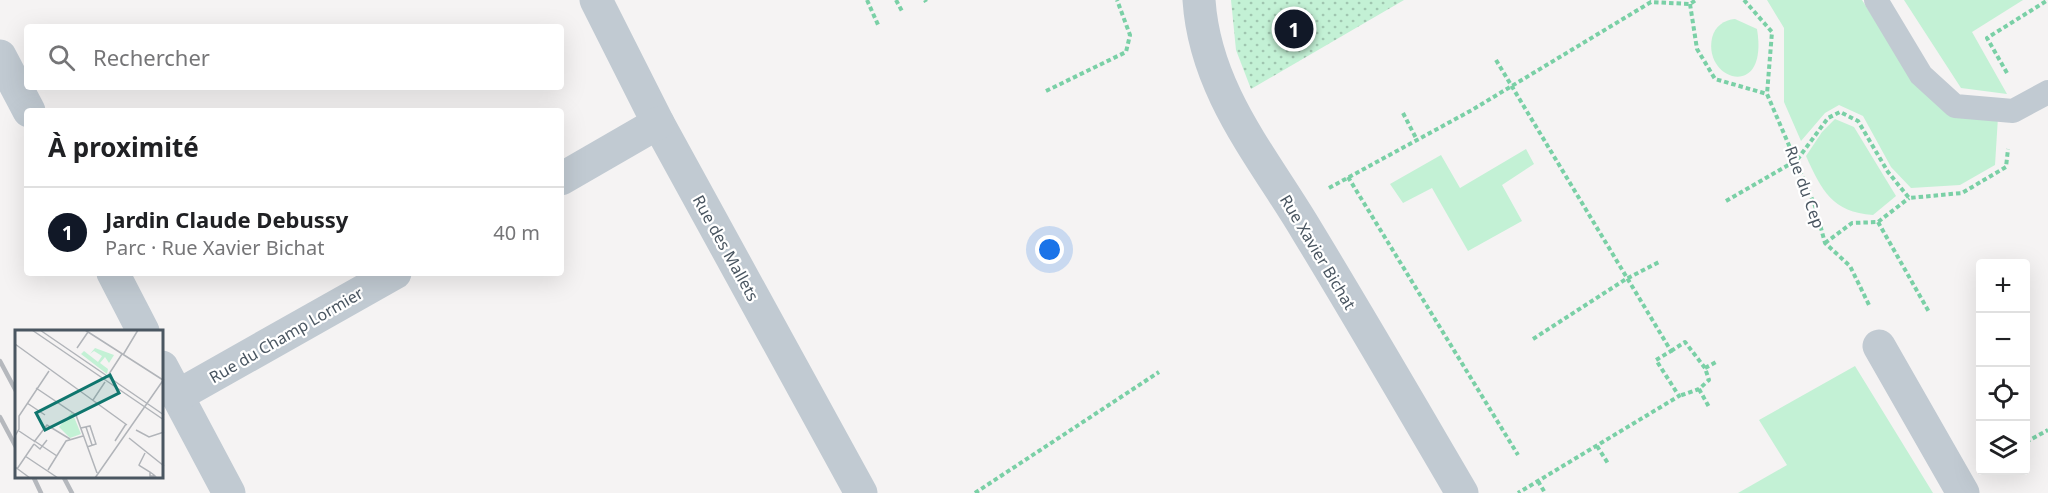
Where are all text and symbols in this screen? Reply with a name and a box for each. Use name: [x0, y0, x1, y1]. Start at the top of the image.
pin: 1: [1274, 6, 1314, 51]
search box: [24, 24, 564, 90]
icon: search: [45, 41, 78, 74]
text: Rechercher: [93, 42, 210, 72]
text: À proximité: [48, 129, 199, 165]
street label: Rue du Cep: [1780, 143, 1830, 231]
street label: Rue Xavier Bichat: [1275, 190, 1361, 314]
street label: Rue des Mallets: [688, 191, 764, 305]
text: Jardin Claude Debussy: [105, 204, 348, 234]
text: 1: [62, 219, 73, 246]
text: 40 m: [493, 219, 540, 246]
text: Parc · Rue Xavier Bichat: [105, 234, 324, 261]
your location: [1035, 235, 1064, 264]
map controls: [1976, 259, 2030, 475]
button: +: [1976, 259, 2030, 313]
street label: Rue du Champ Lormier: [205, 282, 367, 388]
button: −: [1976, 313, 2030, 367]
inset map: [15, 330, 164, 478]
button: locate: [1976, 367, 2030, 421]
button: layers: [1976, 421, 2030, 475]

